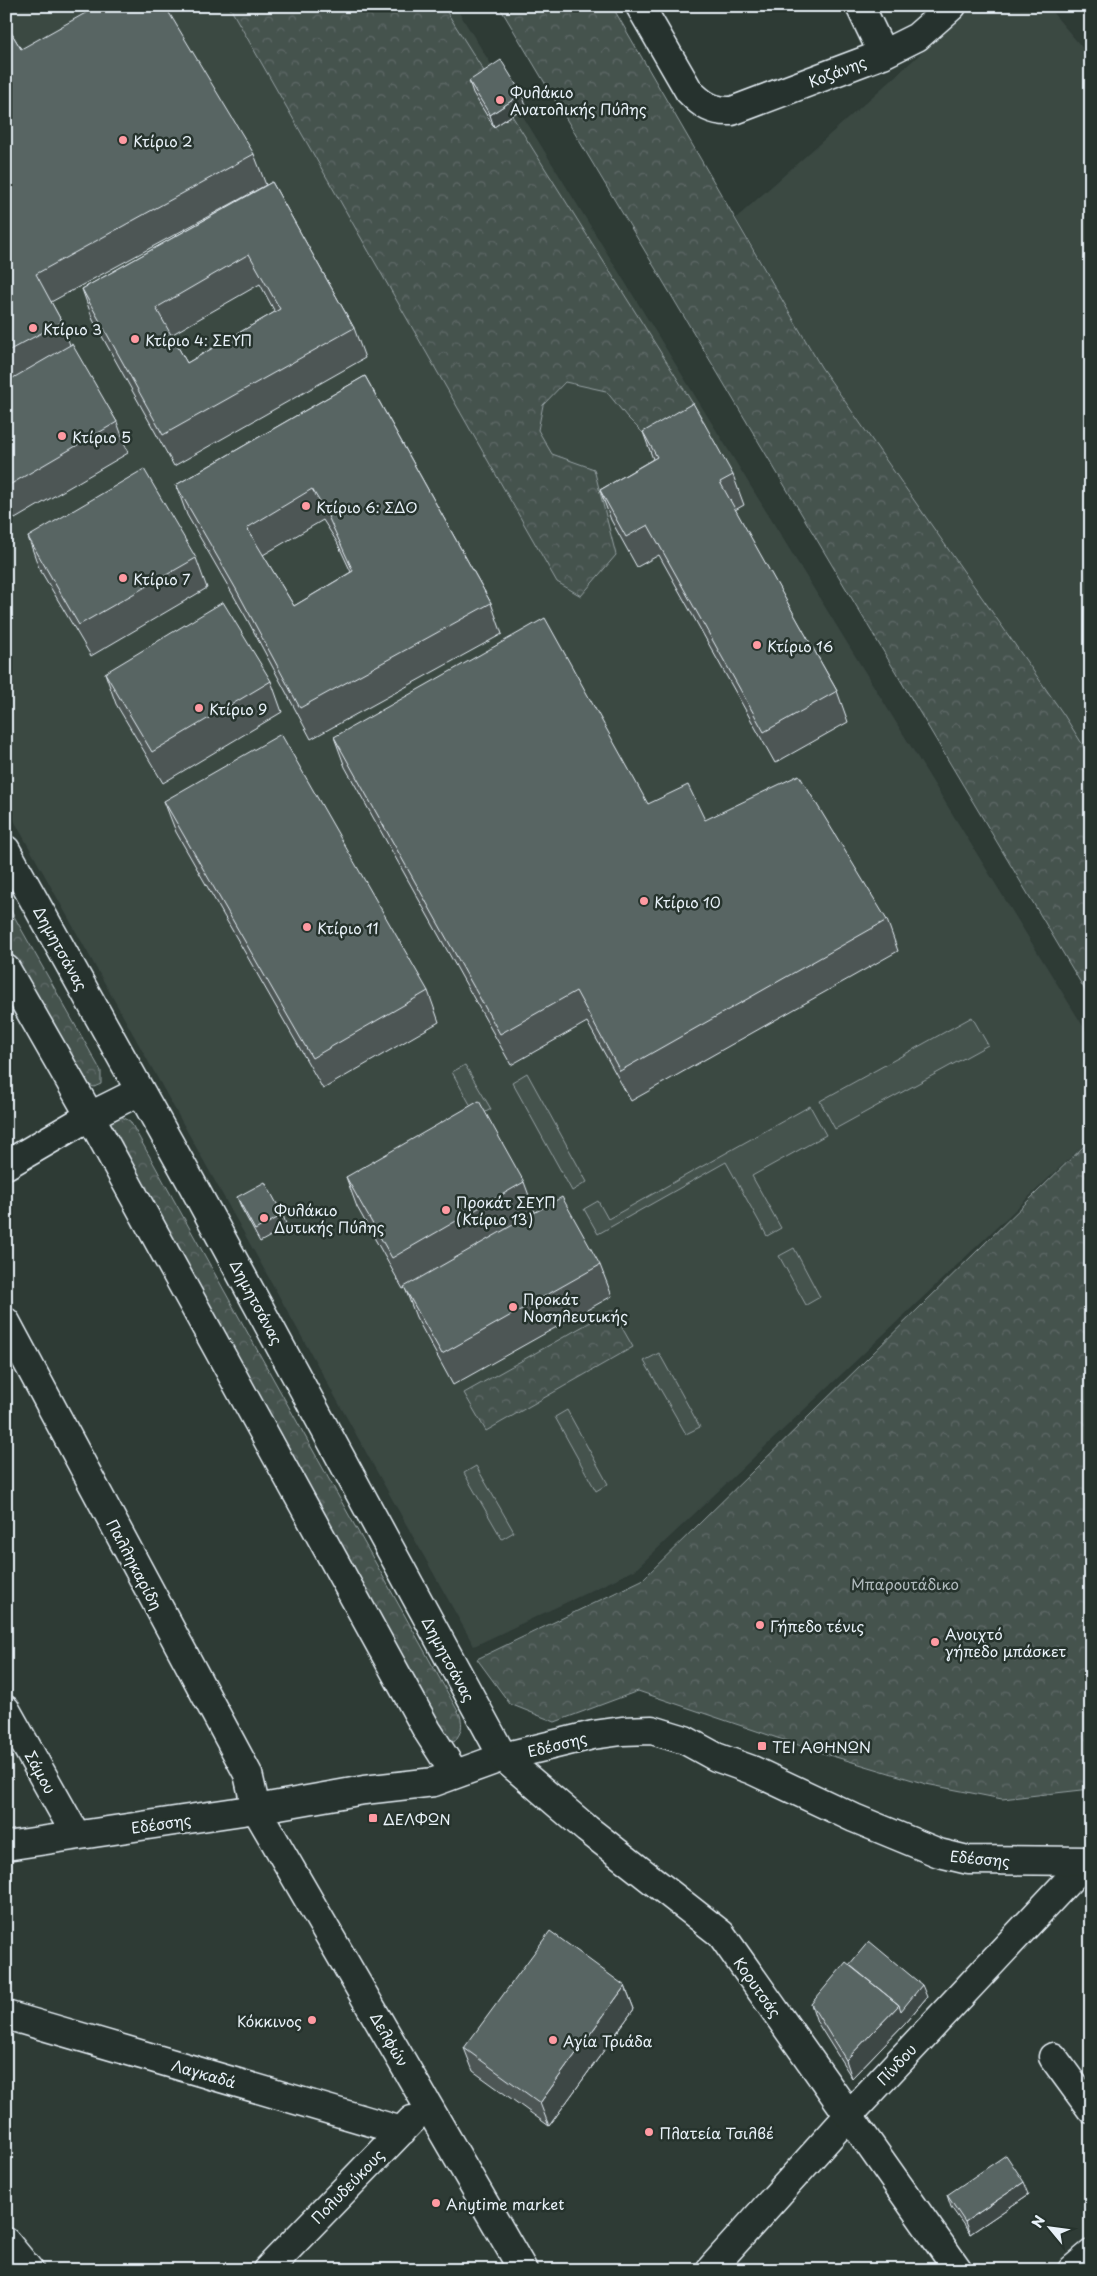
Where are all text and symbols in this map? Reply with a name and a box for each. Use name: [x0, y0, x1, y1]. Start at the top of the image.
street label: Κοζάνης: [805, 49, 870, 93]
place label: Φυλάκιο Ανατολικής Πύλης: [510, 80, 647, 120]
marker: Φυλάκιο Ανατολικής Πύλης: [494, 94, 506, 106]
place label: Κτίριο 2: [133, 129, 193, 152]
marker: Κτίριο 2: [117, 134, 129, 146]
place label: Κτίριο 3: [43, 317, 102, 340]
marker: Κτίριο 3: [27, 322, 39, 334]
place label: Κτίριο 4: ΣΕΥΠ: [145, 328, 252, 351]
marker: Κτίριο 4: ΣΕΥΠ: [129, 333, 141, 345]
place label: Κτίριο 5: [72, 425, 131, 448]
marker: Κτίριο 5: [56, 430, 68, 442]
place label: Κτίριο 6: ΣΔΟ: [316, 495, 418, 518]
marker: Κτίριο 6: ΣΔΟ: [300, 500, 312, 512]
place label: Κτίριο 7: [133, 567, 191, 590]
marker: Κτίριο 7: [117, 572, 129, 584]
place label: Κτίριο 16: [767, 634, 833, 657]
marker: Κτίριο 16: [751, 639, 763, 651]
place label: Κτίριο 9: [209, 697, 267, 720]
marker: Κτίριο 9: [193, 702, 205, 714]
place label: Κτίριο 10: [654, 890, 721, 913]
marker: Κτίριο 10: [638, 895, 650, 907]
street label: Δημητσάνας: [28, 902, 94, 995]
place label: Κτίριο 11: [317, 916, 379, 939]
marker: Κτίριο 11: [301, 921, 313, 933]
place label: Προκάτ ΣΕΥΠ (Κτίριο 13): [456, 1190, 556, 1230]
place label: Φυλάκιο Δυτικής Πύλης: [274, 1198, 385, 1238]
marker: Προκάτ ΣΕΥΠ (Κτίριο 13): [440, 1204, 452, 1216]
marker: Φυλάκιο Δυτικής Πύλης: [258, 1212, 270, 1224]
street label: Δημητσάνας: [225, 1255, 289, 1349]
place label: Προκάτ Νοσηλευτικής: [523, 1287, 628, 1327]
marker: Προκάτ Νοσηλευτικής: [507, 1301, 519, 1313]
street label: Παλληκαρίδη: [101, 1514, 169, 1614]
park label: Μπαρουτάδικο: [851, 1572, 959, 1595]
street label: Δημητσάνας: [417, 1612, 481, 1706]
place label: Γήπεδο τένις: [770, 1614, 865, 1637]
marker: Γήπεδο τένις: [754, 1619, 766, 1631]
place label: Ανοιχτό γήπεδο μπάσκετ: [945, 1622, 1067, 1662]
marker: Ανοιχτό γήπεδο μπάσκετ: [929, 1636, 941, 1648]
street label: Εδέσσης: [525, 1725, 589, 1762]
place label: ΤΕΙ ΑΘΗΝΏΝ: [772, 1735, 871, 1758]
marker: ΤΕΙ ΑΘΗΝΏΝ: [756, 1740, 768, 1752]
street label: Σάμου: [20, 1746, 62, 1798]
street label: Εδέσσης: [130, 1807, 193, 1839]
place label: ΔΕΛΦΏΝ: [383, 1807, 451, 1830]
marker: ΔΕΛΦΏΝ: [367, 1812, 379, 1824]
street label: Εδέσσης: [949, 1844, 1011, 1872]
street label: Κορυτσάς: [729, 1952, 787, 2022]
street label: Δελφών: [365, 2008, 415, 2070]
place label: Κόκκινος: [237, 2009, 302, 2032]
marker: Κόκκινος: [306, 2014, 318, 2026]
place label: Αγία Τριάδα: [563, 2029, 653, 2052]
marker: Αγία Τριάδα: [547, 2034, 559, 2046]
street label: Πίνδου: [871, 2038, 921, 2090]
street label: Λαγκαδά: [169, 2053, 239, 2093]
place label: Πλατεία Τσιλβέ: [659, 2121, 774, 2144]
marker: Πλατεία Τσιλβέ: [643, 2126, 655, 2138]
street label: Πολυδεύκους: [305, 2143, 389, 2229]
place label: Anytime market: [446, 2192, 564, 2215]
marker: Anytime market: [430, 2197, 442, 2209]
north arrow: [1024, 2204, 1074, 2254]
text: N: [1026, 2212, 1050, 2231]

